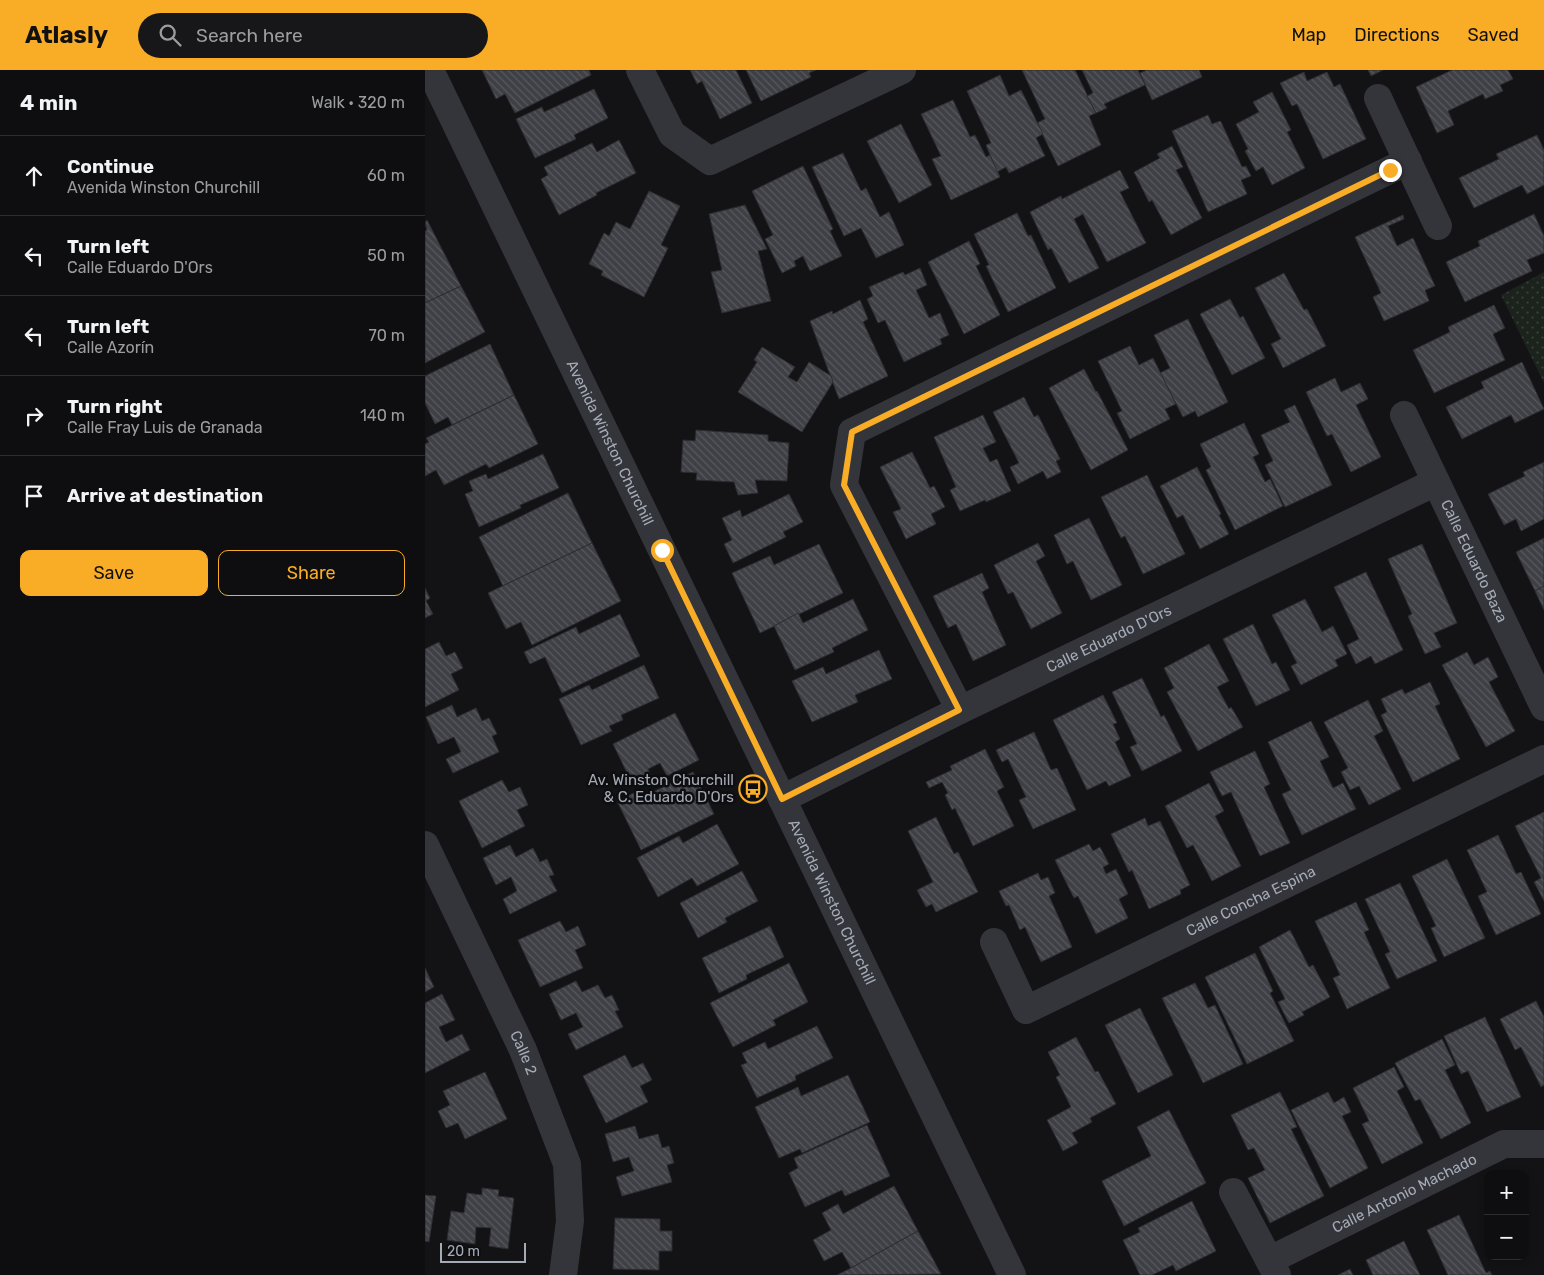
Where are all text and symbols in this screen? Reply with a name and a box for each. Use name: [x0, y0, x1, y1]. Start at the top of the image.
search box: [138, 13, 488, 58]
text: Atlasly: [25, 21, 108, 49]
icon: search: [156, 21, 184, 49]
text: Search here: [196, 24, 303, 47]
text: Map: [1291, 24, 1326, 46]
text: Directions: [1354, 24, 1440, 46]
text: Saved: [1468, 24, 1519, 46]
text: 4 min: [20, 90, 78, 115]
text: Walk · 320 m: [311, 93, 405, 112]
text: Continue: [67, 155, 154, 178]
route end: [1379, 159, 1402, 182]
icon: ahead: [20, 162, 48, 190]
text: 60 m: [367, 166, 405, 185]
text: Avenida Winston Churchill: [67, 178, 260, 197]
text: Turn left: [67, 235, 149, 258]
icon: left: [20, 242, 48, 270]
text: 50 m: [367, 246, 405, 265]
text: Calle Eduardo D'Ors: [67, 258, 213, 277]
text: Turn left: [67, 315, 149, 338]
icon: left: [20, 322, 48, 350]
text: 70 m: [368, 326, 405, 345]
text: Calle Azorín: [67, 338, 154, 357]
street label: Avenida Winston Churchill: [563, 357, 658, 528]
text: Turn right: [67, 395, 162, 418]
icon: right: [20, 402, 48, 430]
text: 140 m: [360, 406, 405, 425]
text: Calle Fray Luis de Granada: [67, 418, 262, 437]
icon: arrive: [20, 482, 48, 510]
text: Arrive at destination: [67, 484, 263, 507]
street label: Calle Eduardo Baza: [1437, 497, 1511, 625]
route start: [651, 539, 674, 562]
button: Save: [20, 550, 208, 596]
button: Share: [218, 550, 405, 596]
street label: Calle Eduardo D'Ors: [1043, 601, 1175, 676]
place label: Av. Winston Churchill & C. Eduardo D'Ors: [588, 771, 734, 806]
bus stop icon: Av. Winston Churchill & C. Eduardo D'Ors: [738, 774, 768, 804]
street label: Avenida Winston Churchill: [784, 817, 879, 988]
street label: Calle Concha Espina: [1183, 862, 1318, 940]
street label: Calle 2: [506, 1028, 541, 1078]
street label: Calle Antonio Machado: [1329, 1150, 1480, 1237]
map controls: [1484, 1170, 1529, 1260]
button: +: [1484, 1170, 1529, 1215]
button: −: [1484, 1215, 1529, 1260]
scale bar: [440, 1240, 526, 1263]
text: 20 m: [447, 1243, 480, 1260]

